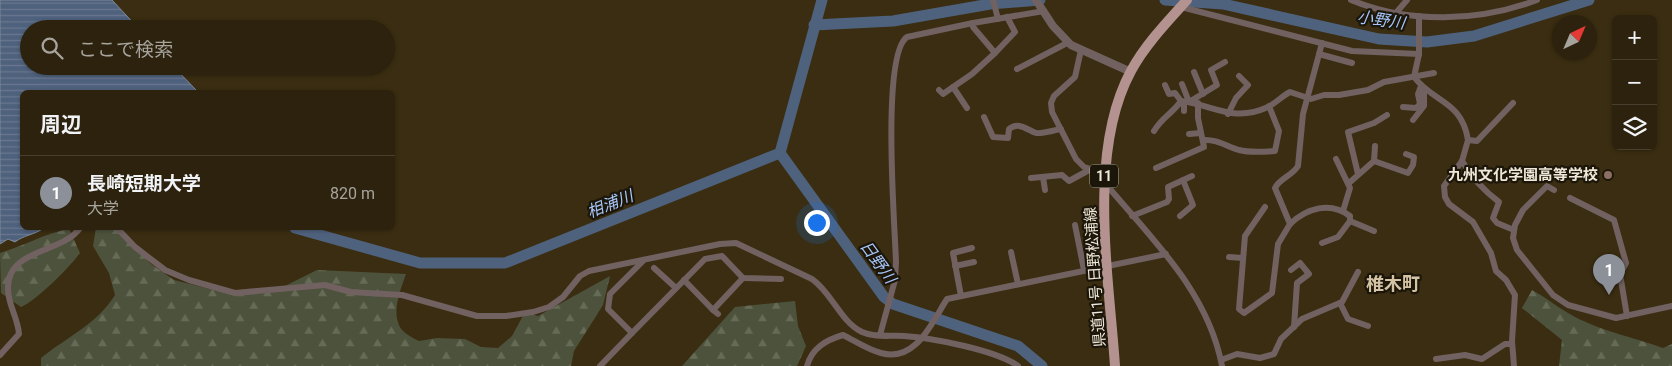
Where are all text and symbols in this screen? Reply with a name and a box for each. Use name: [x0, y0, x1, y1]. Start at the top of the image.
water label: 小野川: [1356, 7, 1408, 33]
north arrow: [1552, 15, 1597, 60]
map controls: [1612, 15, 1657, 150]
button: +: [1612, 15, 1657, 60]
search box: [20, 20, 395, 75]
icon: search: [38, 34, 66, 62]
text: ここで検索: [78, 38, 173, 61]
button: −: [1612, 60, 1657, 105]
button: layers: [1612, 105, 1657, 150]
text: 周辺: [40, 113, 82, 137]
road number: 11: [1090, 165, 1118, 188]
place label: 九州文化学園高等学校: [1448, 166, 1598, 184]
marker: 九州文化学園高等学校: [1602, 169, 1614, 181]
text: 長崎短期大学: [87, 172, 201, 195]
text: 1: [51, 184, 61, 203]
text: 820 m: [330, 184, 375, 203]
water label: 相浦川: [584, 185, 638, 222]
text: 大学: [87, 199, 119, 218]
street label: 県道11号 日野松浦線: [1081, 206, 1109, 348]
your location: [804, 210, 830, 236]
water label: 日野川: [856, 237, 901, 289]
pin: 1: [1593, 254, 1625, 295]
district label: 椎木町: [1366, 273, 1420, 294]

